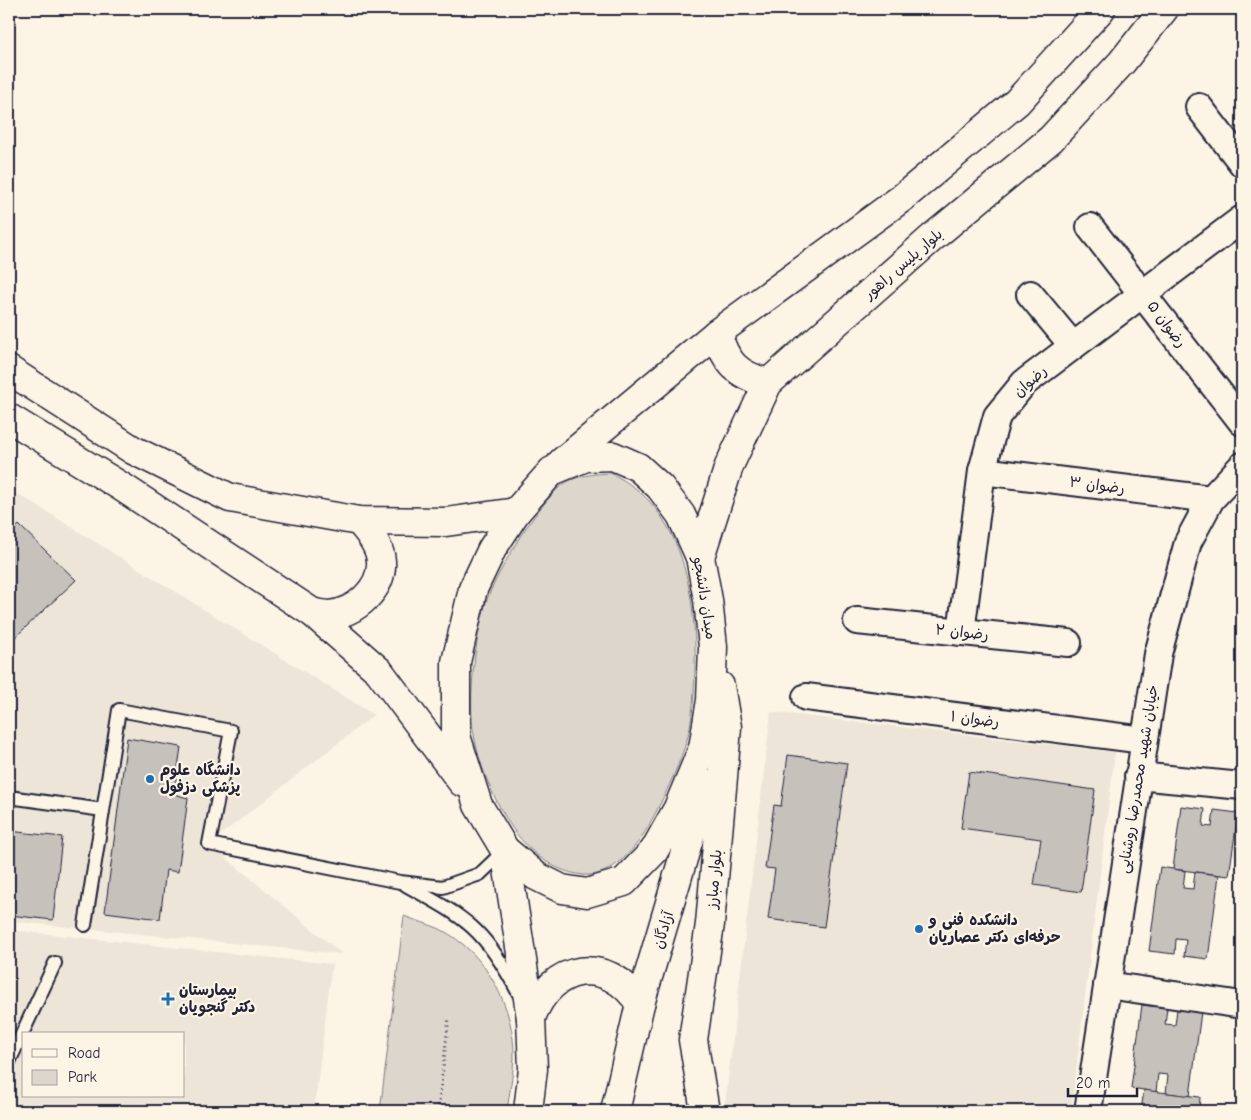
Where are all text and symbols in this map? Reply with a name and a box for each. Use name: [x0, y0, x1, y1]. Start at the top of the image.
street label: بلوار پلیس راهور: [859, 225, 947, 305]
street label: رضوان ۵: [1144, 297, 1190, 351]
street label: رضوان: [1010, 361, 1050, 401]
street label: رضوان ۳: [1068, 473, 1126, 497]
street label: میدان دانشجو: [689, 554, 720, 641]
street label: رضوان ۲: [934, 620, 990, 644]
street label: خیابان شهید محمدرضا روشنایی: [1114, 683, 1163, 875]
street label: رضوان ۱: [950, 707, 1000, 731]
place label: دانشگاه علوم پزشکی دزفول: [160, 760, 241, 797]
marker: دانشگاه علوم پزشکی دزفول: [144, 773, 156, 785]
street label: بلوار مبارز: [702, 849, 726, 910]
street label: آزادگان: [649, 908, 678, 951]
place label: دانشکده فنی و حرفه‌ای دکتر عصاریان: [928, 911, 1061, 946]
marker: دانشکده فنی و حرفه‌ای دکتر عصاریان: [913, 923, 925, 935]
place label: بیمارستان دکتر گنجویان: [179, 981, 255, 1017]
marker: بیمارستان دکتر گنجویان: [161, 992, 175, 1006]
legend: [22, 1032, 185, 1098]
text: Road: [68, 1044, 100, 1062]
scale bar: [1068, 1065, 1137, 1097]
text: Park: [68, 1068, 97, 1086]
text: 20 m: [1076, 1074, 1110, 1092]

